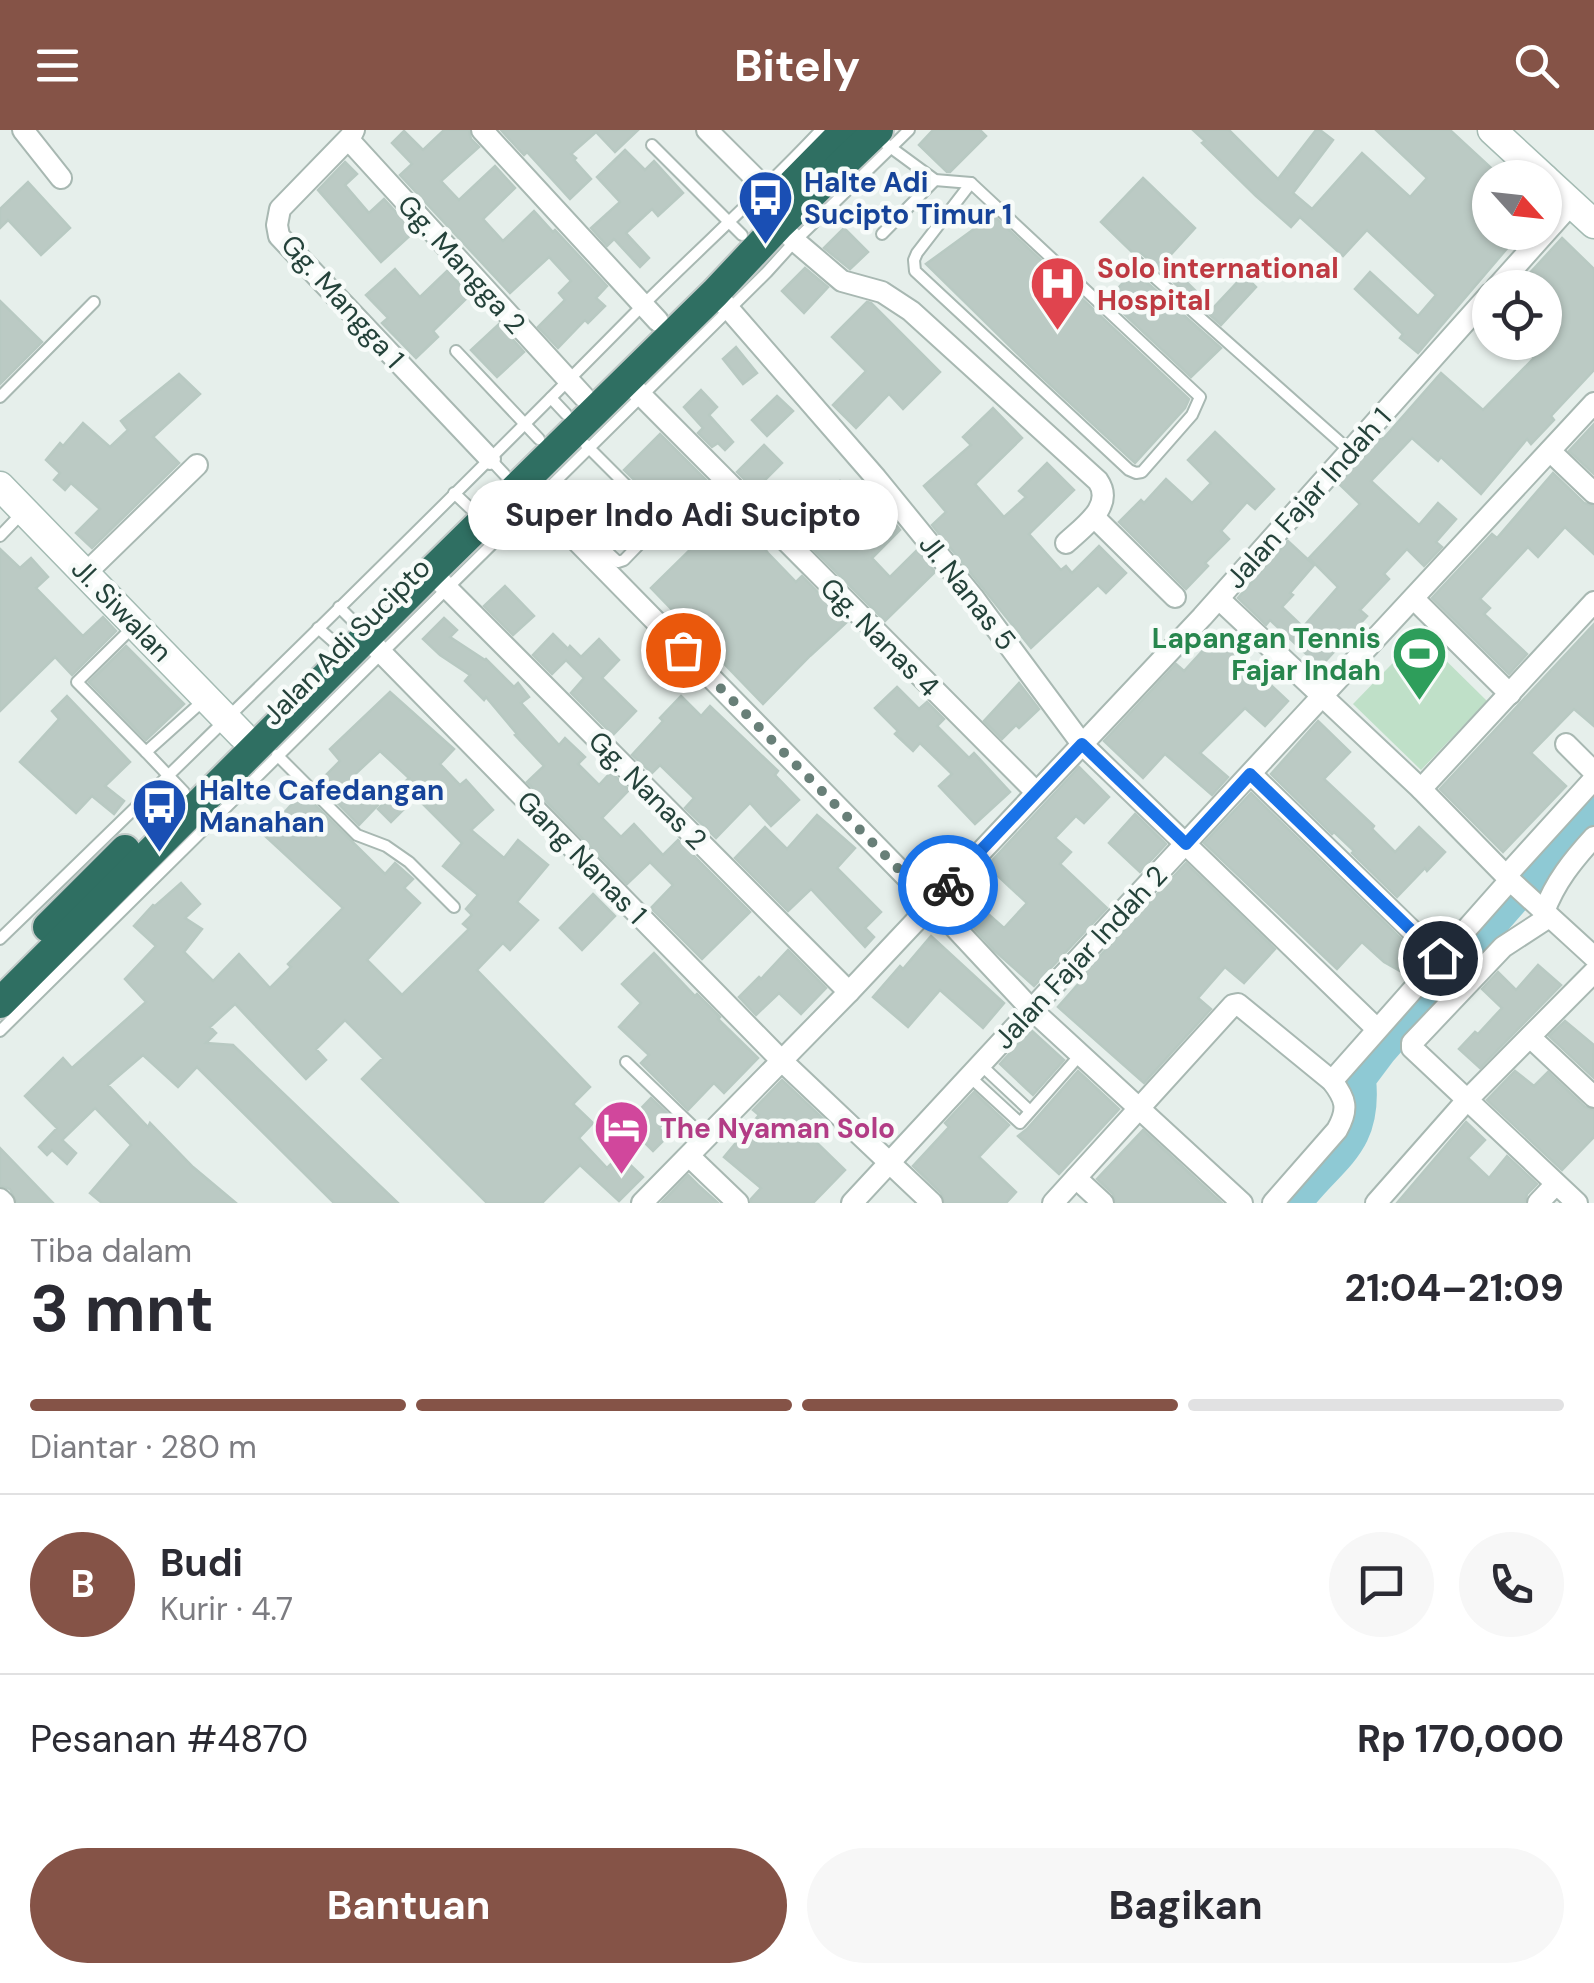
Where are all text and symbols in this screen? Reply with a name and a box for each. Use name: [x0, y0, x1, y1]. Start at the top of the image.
text: Bitely: [734, 36, 860, 95]
icon: menu: [30, 38, 85, 93]
icon: search: [1509, 38, 1564, 93]
north arrow: [1472, 160, 1562, 250]
map controls: [1472, 160, 1562, 360]
place label: Halte Adi Sucipto Timur 1: [804, 164, 1012, 233]
bus stop icon: Halte Adi Sucipto Timur 1: [735, 168, 795, 247]
street label: Gg. Mangga 2: [389, 187, 534, 342]
street label: Gg. Mangga 1: [273, 227, 412, 376]
place label: Solo international Hospital: [1097, 250, 1339, 319]
hospital icon: Solo international Hospital: [1028, 254, 1088, 333]
button: locate: [1472, 270, 1562, 360]
street label: Jalan Fajar Indah 1: [1217, 400, 1399, 597]
callout: Super Indo Adi Sucipto: [468, 480, 898, 550]
text: Super Indo Adi Sucipto: [505, 494, 861, 536]
street label: Jl. Nanas 5: [911, 527, 1025, 658]
street label: Jalan Adi Sucipto: [254, 549, 438, 733]
street label: Jl. Siwalan: [63, 551, 180, 670]
street label: Gg. Nanas 4: [812, 570, 947, 705]
pin: [641, 608, 726, 693]
place label: Lapangan Tennis Fajar Indah: [1152, 620, 1381, 689]
icon: bag: [656, 623, 711, 678]
sports icon: Lapangan Tennis Fajar Indah: [1390, 624, 1450, 703]
street label: Gg. Nanas 2: [580, 723, 715, 858]
place label: Halte Cafedangan Manahan: [199, 772, 444, 841]
bus stop icon: Halte Cafedangan Manahan: [130, 776, 190, 855]
street label: Gang Nanas 1: [509, 783, 655, 932]
courier: [898, 835, 998, 935]
icon: bike: [921, 858, 976, 913]
street label: Jalan Fajar Indah 2: [986, 858, 1175, 1057]
pin: [1398, 916, 1483, 1001]
icon: home: [1413, 931, 1468, 986]
hotel icon: The Nyaman Solo: [591, 1098, 651, 1177]
place label: The Nyaman Solo: [660, 1110, 895, 1147]
text: Tiba dalam: [30, 1230, 192, 1272]
text: 21:04–21:09: [1344, 1263, 1564, 1313]
text: 3 mnt: [30, 1267, 214, 1351]
text: Diantar · 280 m: [30, 1426, 257, 1468]
button: chat: [1329, 1532, 1434, 1637]
button: phone: [1459, 1532, 1564, 1637]
text: Budi: [160, 1538, 243, 1588]
text: B: [70, 1559, 95, 1609]
text: Kurir · 4.7: [160, 1588, 293, 1630]
text: Pesanan #4870: [30, 1714, 308, 1764]
text: Rp 170,000: [1357, 1714, 1564, 1764]
button: Bantuan: [30, 1848, 787, 1963]
button: Bagikan: [807, 1848, 1564, 1963]

